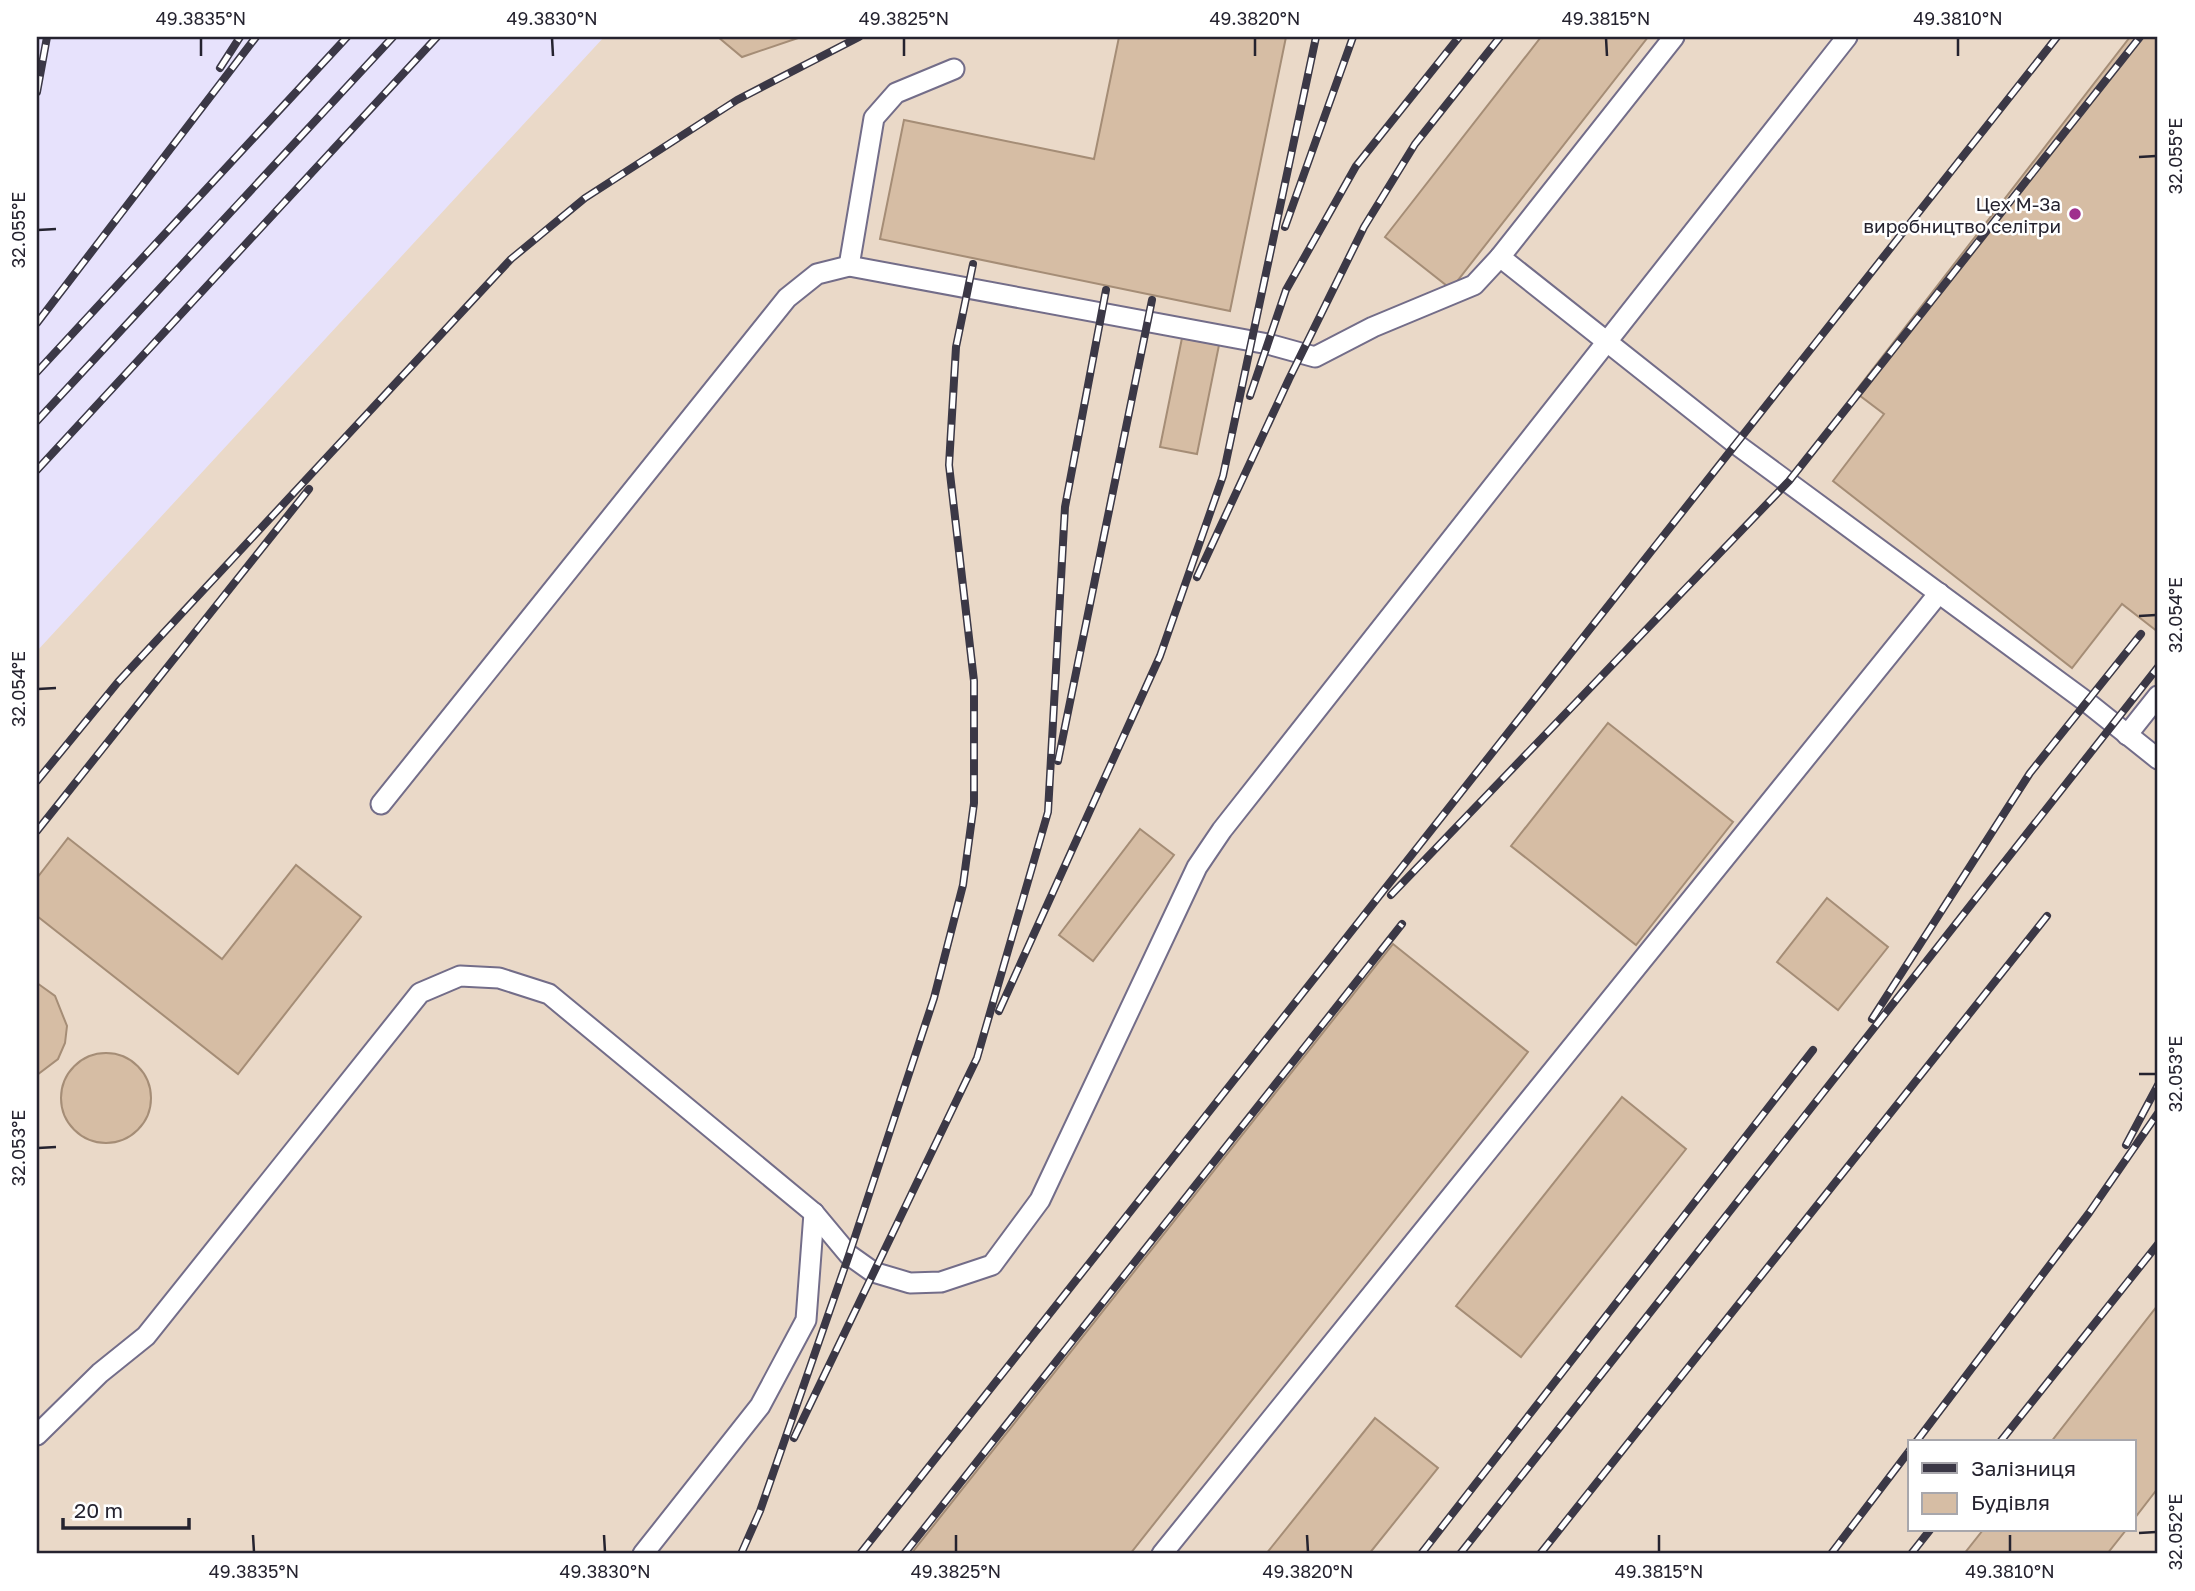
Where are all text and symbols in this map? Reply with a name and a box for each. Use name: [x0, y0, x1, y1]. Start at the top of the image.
text: 49.3835°N: [156, 7, 246, 29]
text: 49.3830°N: [506, 7, 598, 29]
text: 49.3825°N: [859, 7, 949, 29]
text: 49.3820°N: [1209, 7, 1301, 29]
text: 49.3815°N: [1562, 7, 1650, 29]
text: 49.3810°N: [1913, 7, 2003, 29]
text: 32.055°E: [2164, 118, 2186, 194]
text: 32.055°E: [7, 192, 29, 268]
place label: Цех М-3а виробництво селітри: [1863, 192, 2061, 237]
marker: Цех М-3а виробництво селітри: [2067, 206, 2083, 222]
text: 32.054°E: [2164, 577, 2186, 653]
text: 32.054°E: [7, 651, 29, 727]
text: 32.053°E: [2164, 1036, 2186, 1112]
text: 32.053°E: [7, 1110, 29, 1186]
legend: [1908, 1440, 2136, 1532]
text: Залізниця: [1971, 1455, 2076, 1481]
scale bar: [63, 1486, 189, 1530]
text: Будівля: [1971, 1489, 2050, 1515]
text: 32.052°E: [2164, 1494, 2186, 1570]
text: 20 m: [74, 1497, 123, 1523]
text: 49.3835°N: [209, 1560, 299, 1582]
text: 49.3830°N: [559, 1560, 651, 1582]
text: 49.3825°N: [911, 1560, 1001, 1582]
text: 49.3820°N: [1262, 1560, 1354, 1582]
text: 49.3815°N: [1615, 1560, 1703, 1582]
text: 49.3810°N: [1965, 1560, 2055, 1582]

